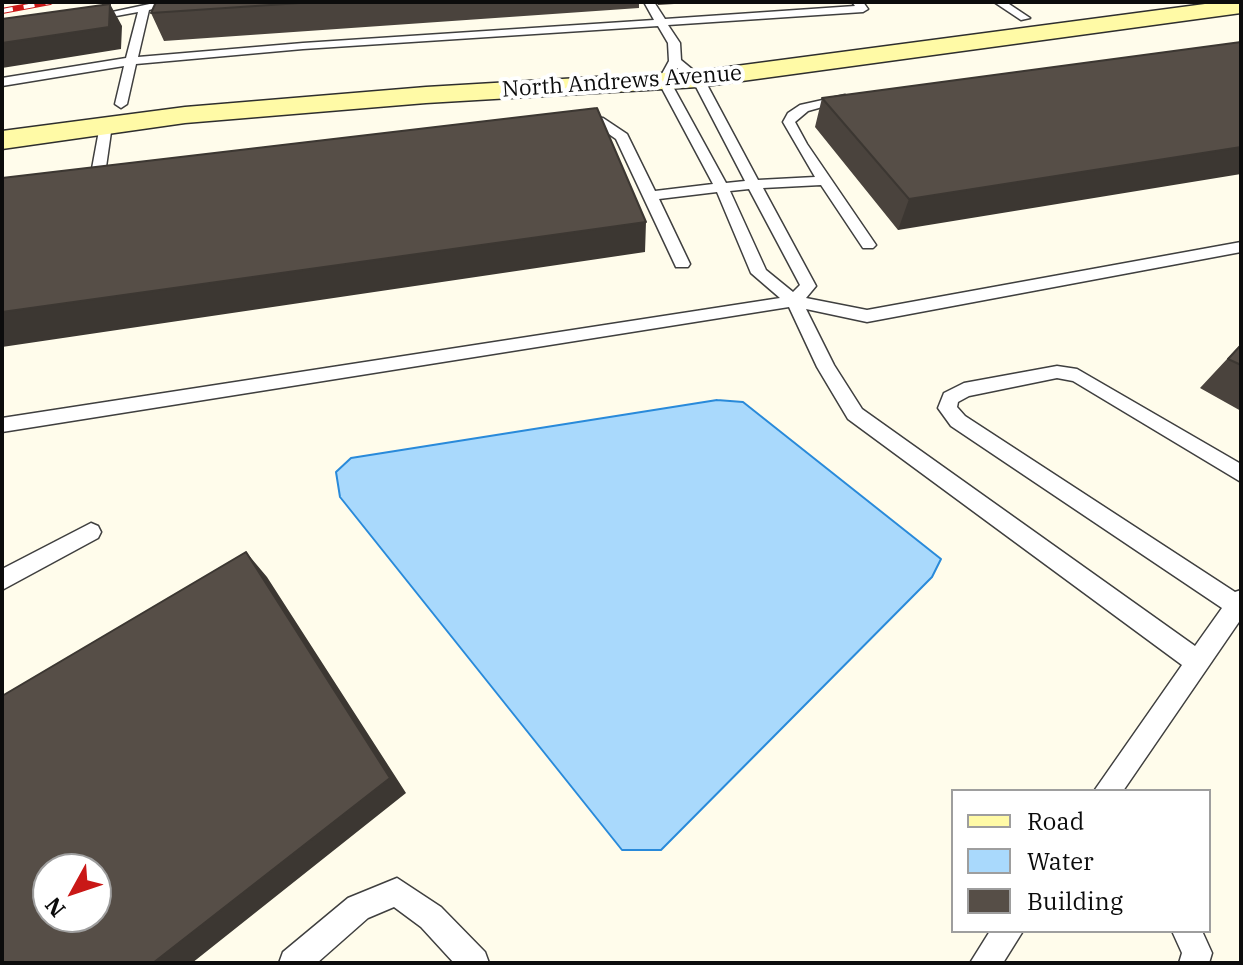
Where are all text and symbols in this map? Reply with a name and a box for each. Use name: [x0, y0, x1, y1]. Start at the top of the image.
street label: North Andrews Avenue: [501, 60, 743, 104]
legend: [951, 789, 1211, 933]
text: Road: [1027, 805, 1084, 837]
text: Water: [1027, 845, 1094, 877]
north arrow: [32, 853, 112, 933]
text: Building: [1027, 885, 1123, 917]
text: N: [38, 891, 71, 923]

